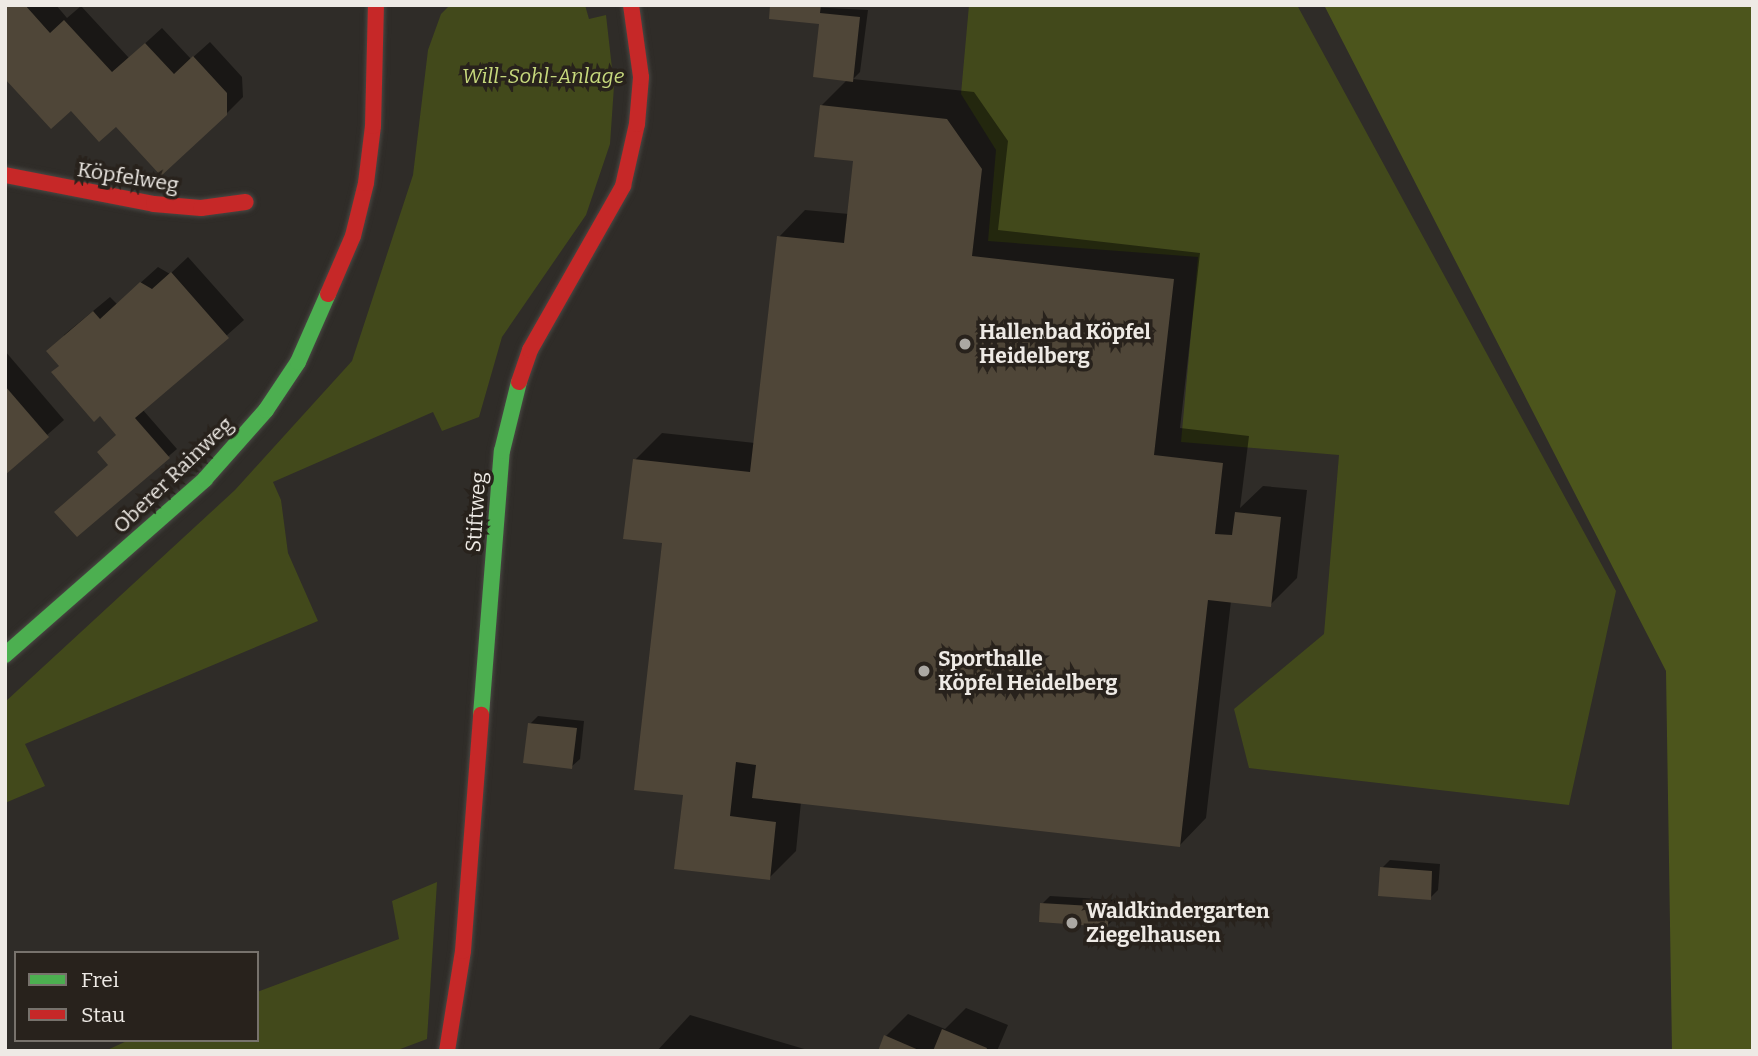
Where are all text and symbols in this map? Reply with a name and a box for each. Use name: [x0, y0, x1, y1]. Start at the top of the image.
park label: Will-Sohl-Anlage: [462, 63, 624, 89]
street label: Köpfelweg: [75, 157, 181, 197]
place label: Hallenbad Köpfel Heidelberg: [979, 319, 1151, 369]
marker: Hallenbad Köpfel Heidelberg: [957, 336, 973, 352]
street label: Oberer Rainweg: [108, 412, 238, 538]
street label: Stiftweg: [461, 471, 491, 553]
place label: Sporthalle Köpfel Heidelberg: [938, 646, 1118, 696]
marker: Sporthalle Köpfel Heidelberg: [916, 663, 932, 679]
place label: Waldkindergarten Ziegelhausen: [1086, 898, 1270, 948]
marker: Waldkindergarten Ziegelhausen: [1064, 915, 1080, 931]
legend: [14, 951, 259, 1042]
text: Frei: [81, 967, 119, 993]
text: Stau: [81, 1002, 125, 1028]

